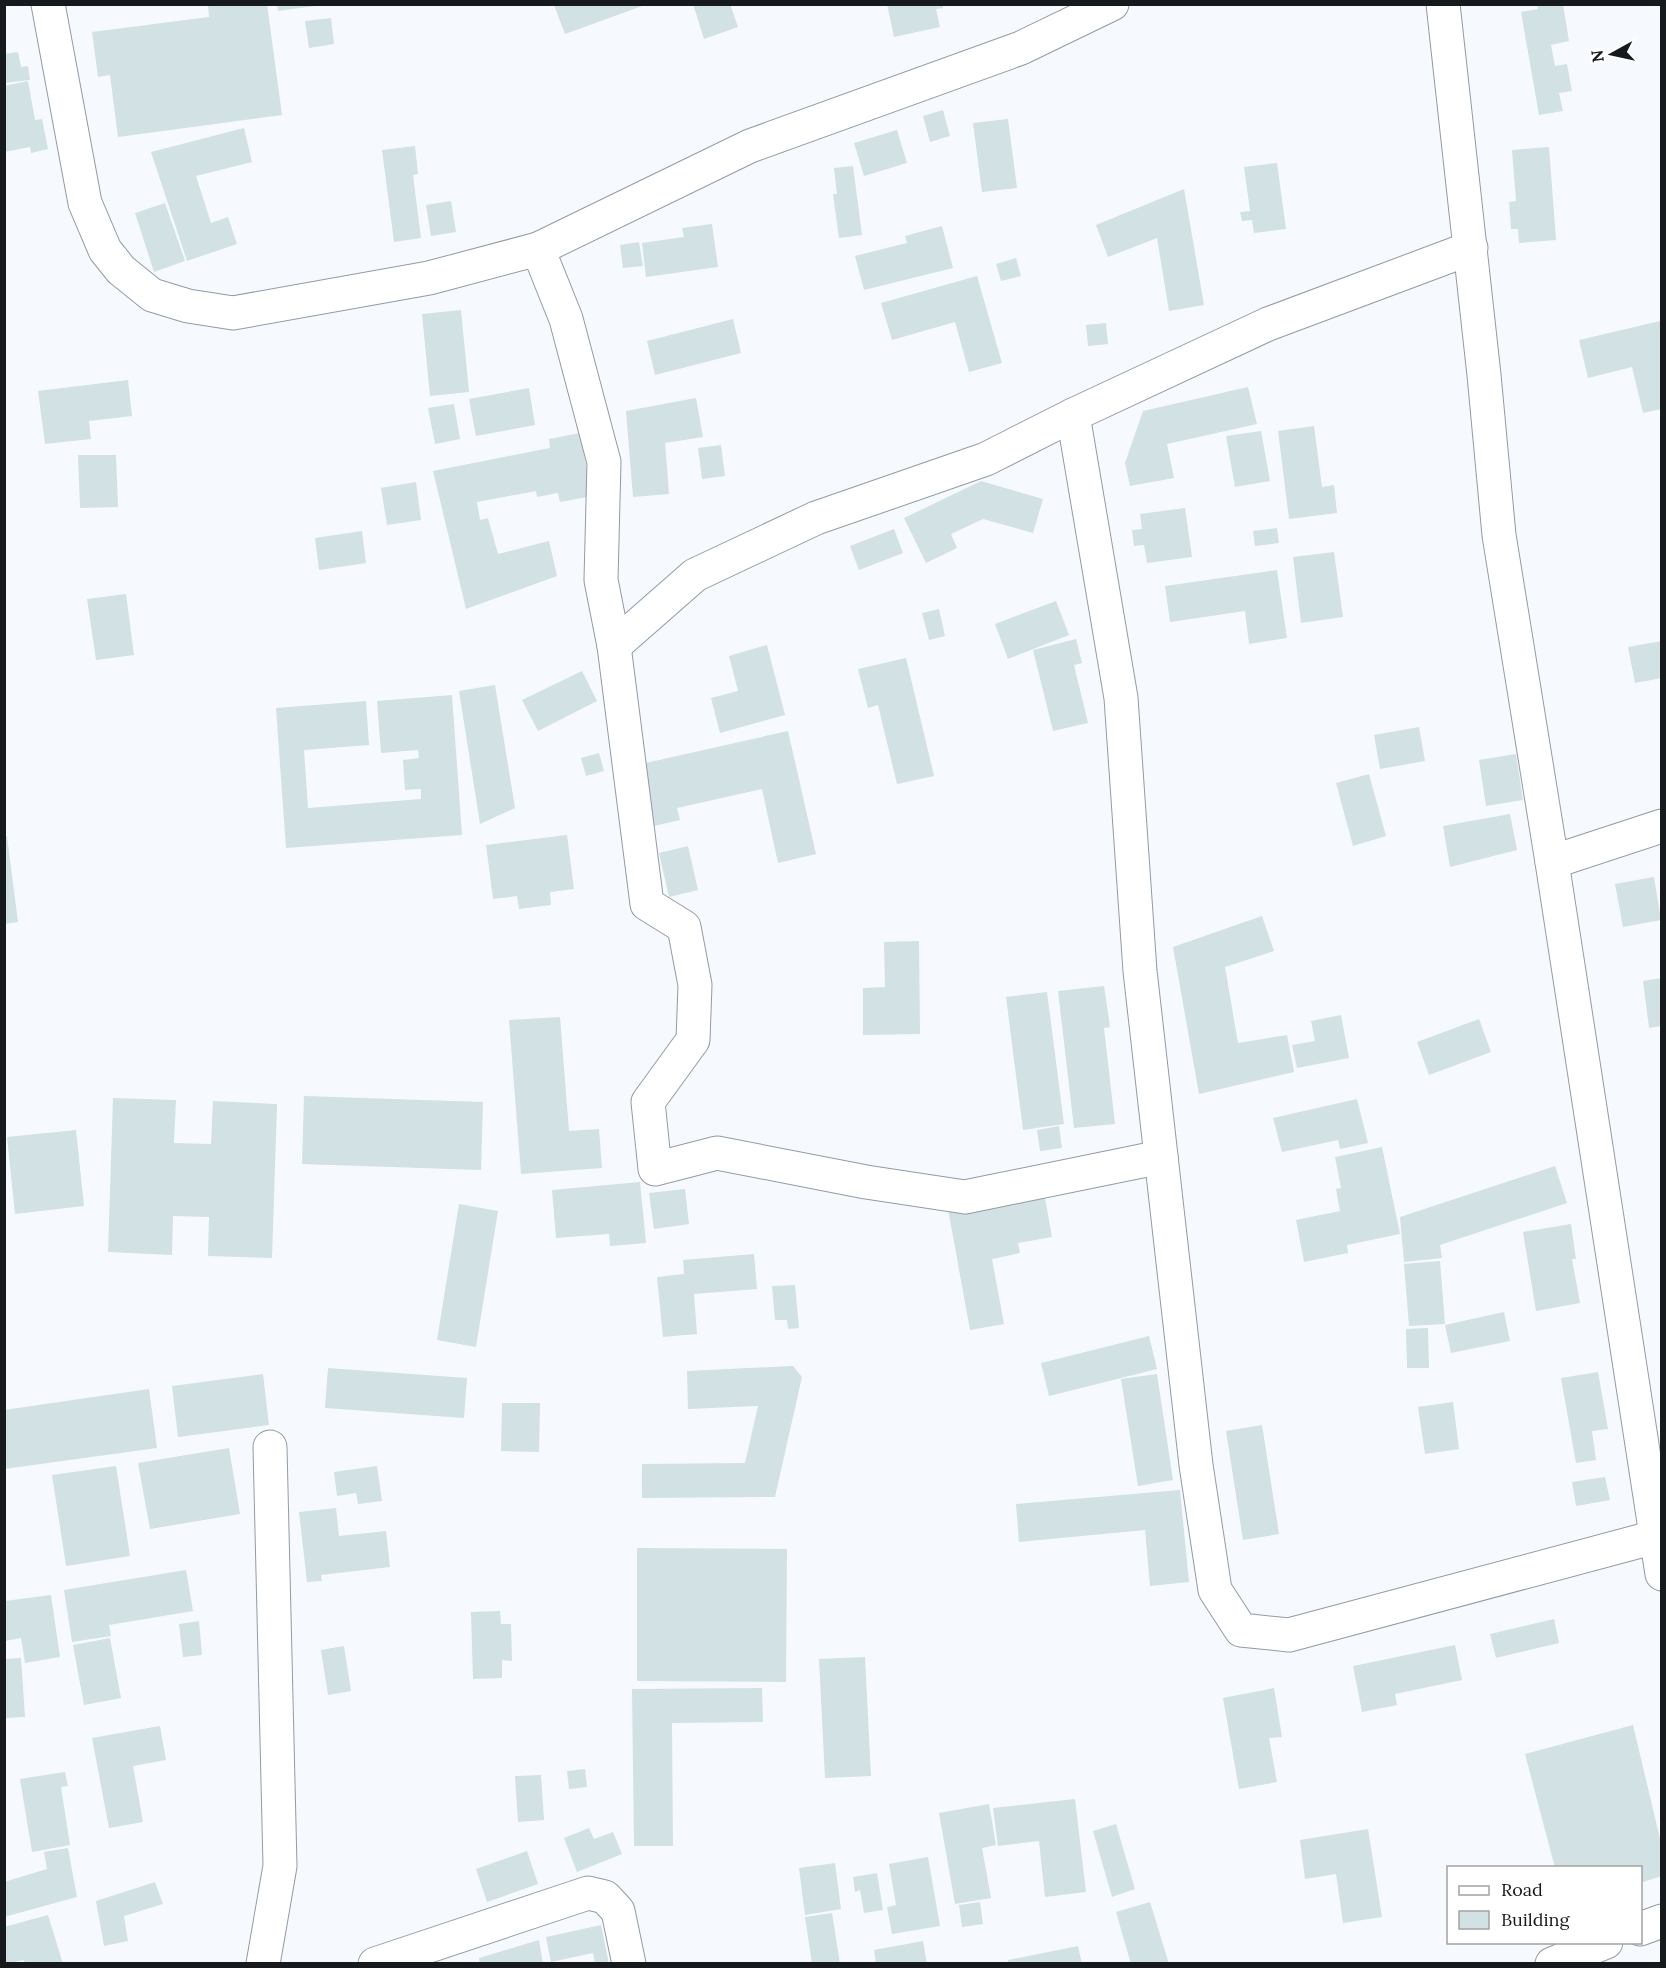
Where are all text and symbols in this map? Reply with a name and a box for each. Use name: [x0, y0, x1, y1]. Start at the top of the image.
north arrow: [1582, 24, 1642, 84]
text: N: [1586, 49, 1608, 64]
legend: [1447, 1866, 1642, 1944]
text: Road: [1501, 1878, 1543, 1901]
text: Building: [1501, 1908, 1571, 1931]

